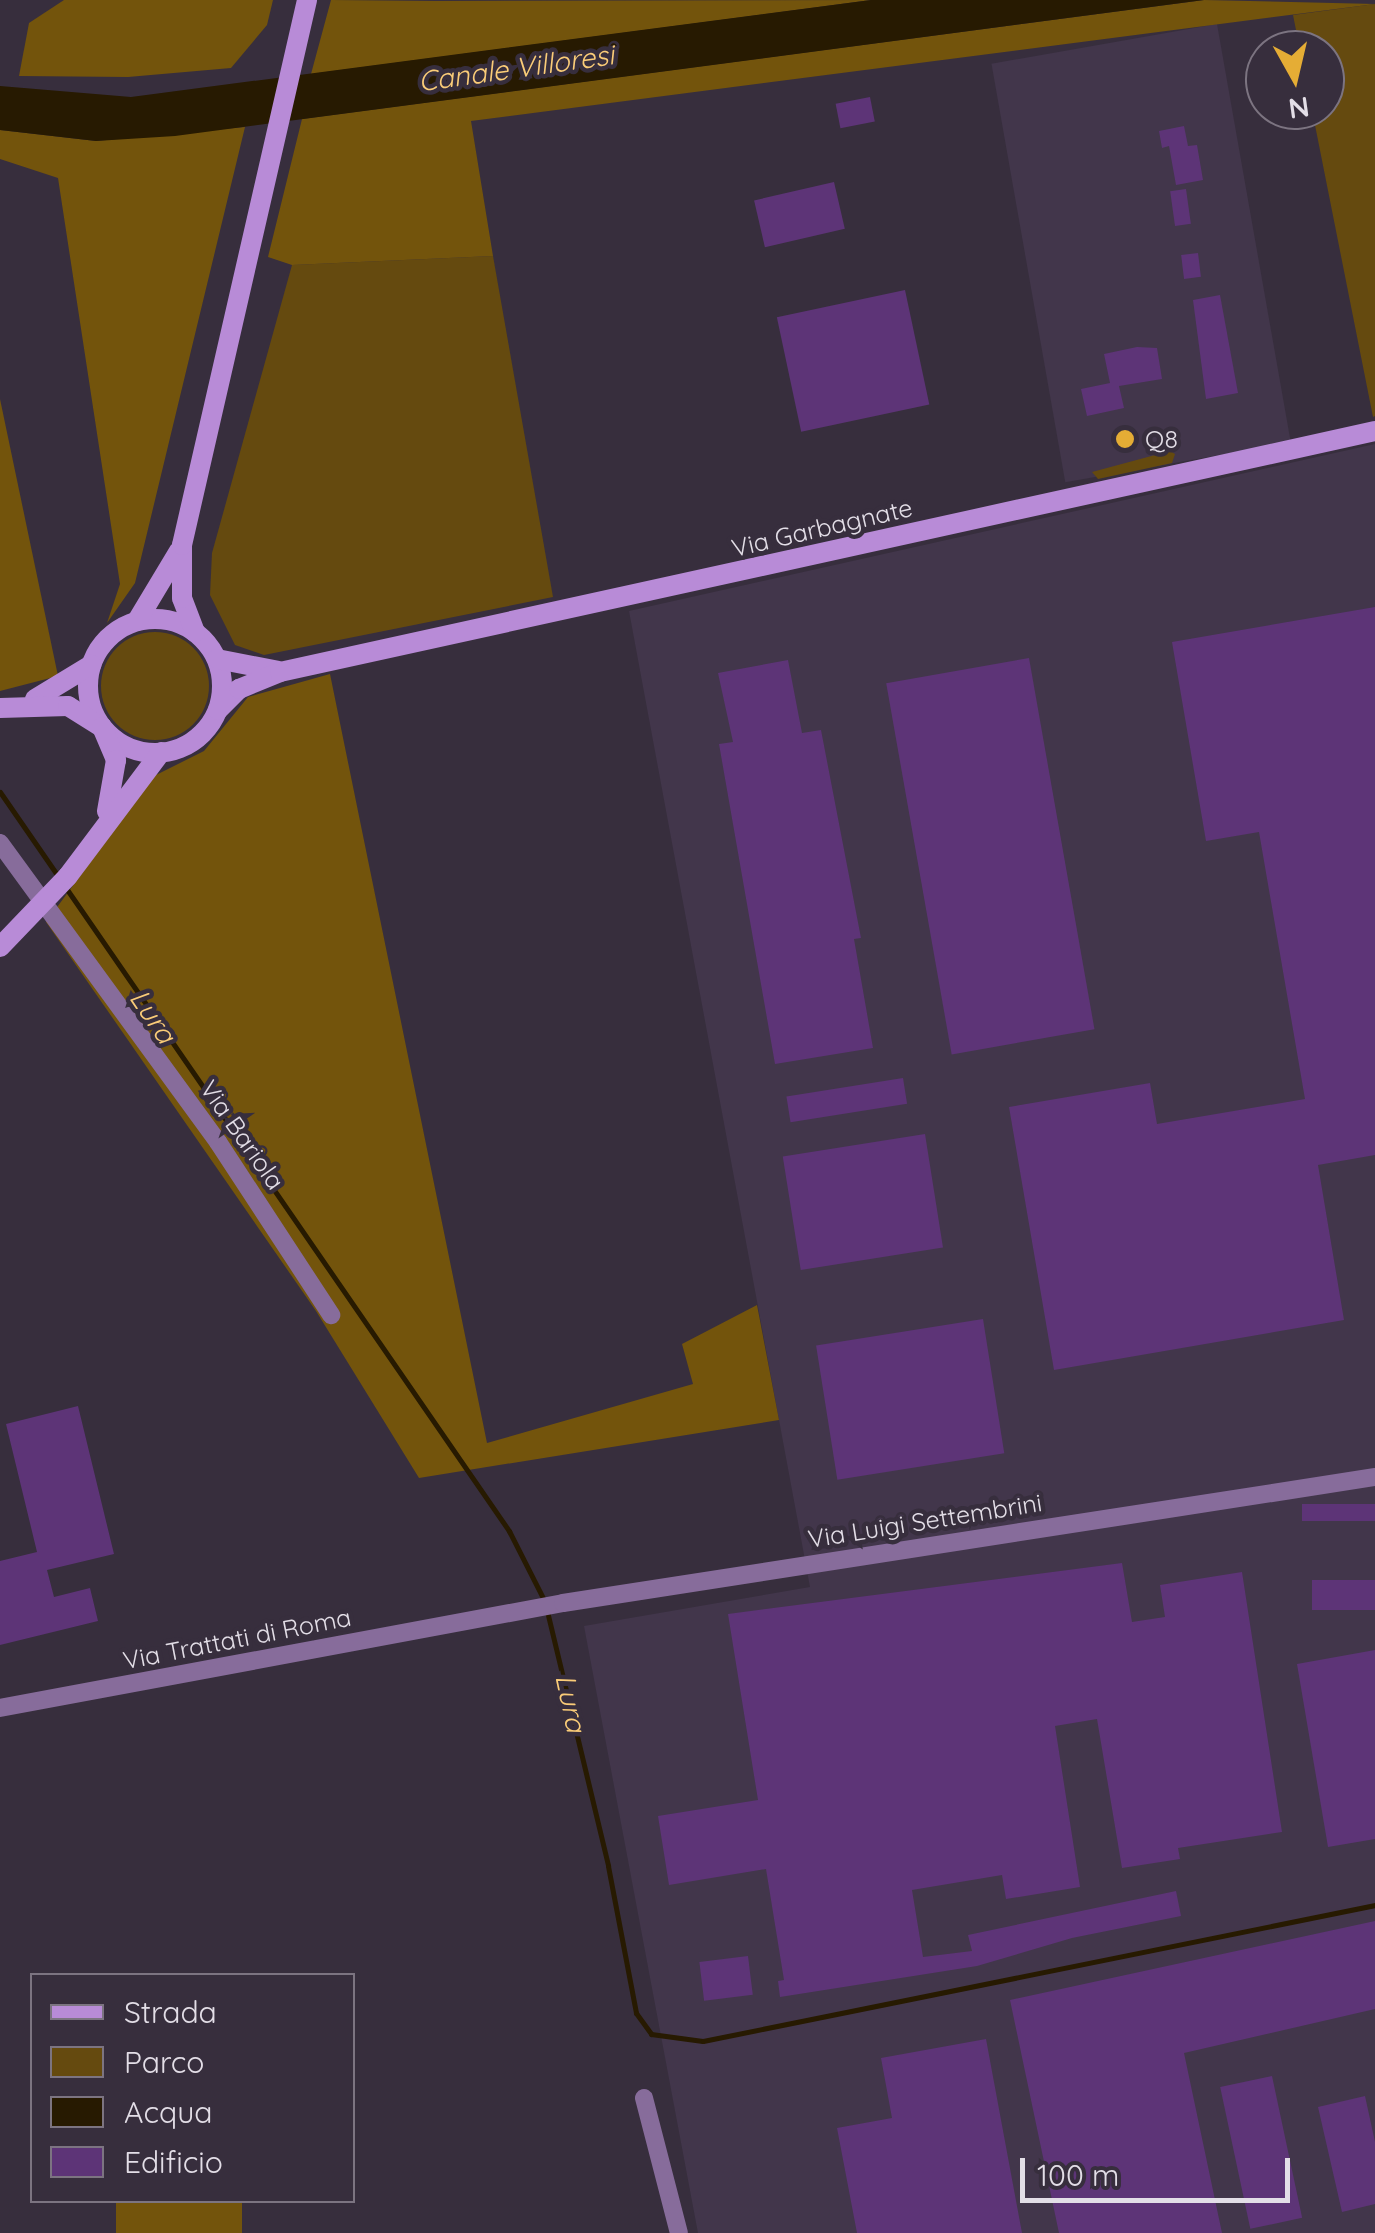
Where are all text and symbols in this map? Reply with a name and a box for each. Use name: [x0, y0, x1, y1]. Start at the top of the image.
north arrow: [1245, 30, 1345, 130]
water label: Canale Villoresi: [416, 38, 616, 98]
text: N: [1286, 89, 1312, 127]
place label: Q8: [1145, 424, 1178, 454]
marker: Q8: [1114, 428, 1136, 450]
street label: Via Garbagnate: [729, 493, 915, 563]
water label: Lura: [123, 982, 183, 1050]
street label: Via Bariola: [193, 1075, 291, 1195]
street label: Via Luigi Settembrini: [806, 1488, 1044, 1554]
street label: Via Trattati di Roma: [120, 1602, 354, 1676]
water label: Lura: [549, 1671, 593, 1735]
legend: [30, 1973, 355, 2203]
text: Strada: [124, 1993, 217, 2031]
text: Parco: [124, 2043, 204, 2081]
text: Acqua: [124, 2093, 212, 2131]
scale bar: [1025, 2138, 1295, 2200]
text: Edificio: [124, 2143, 223, 2181]
text: 100 m: [1037, 2156, 1119, 2194]

